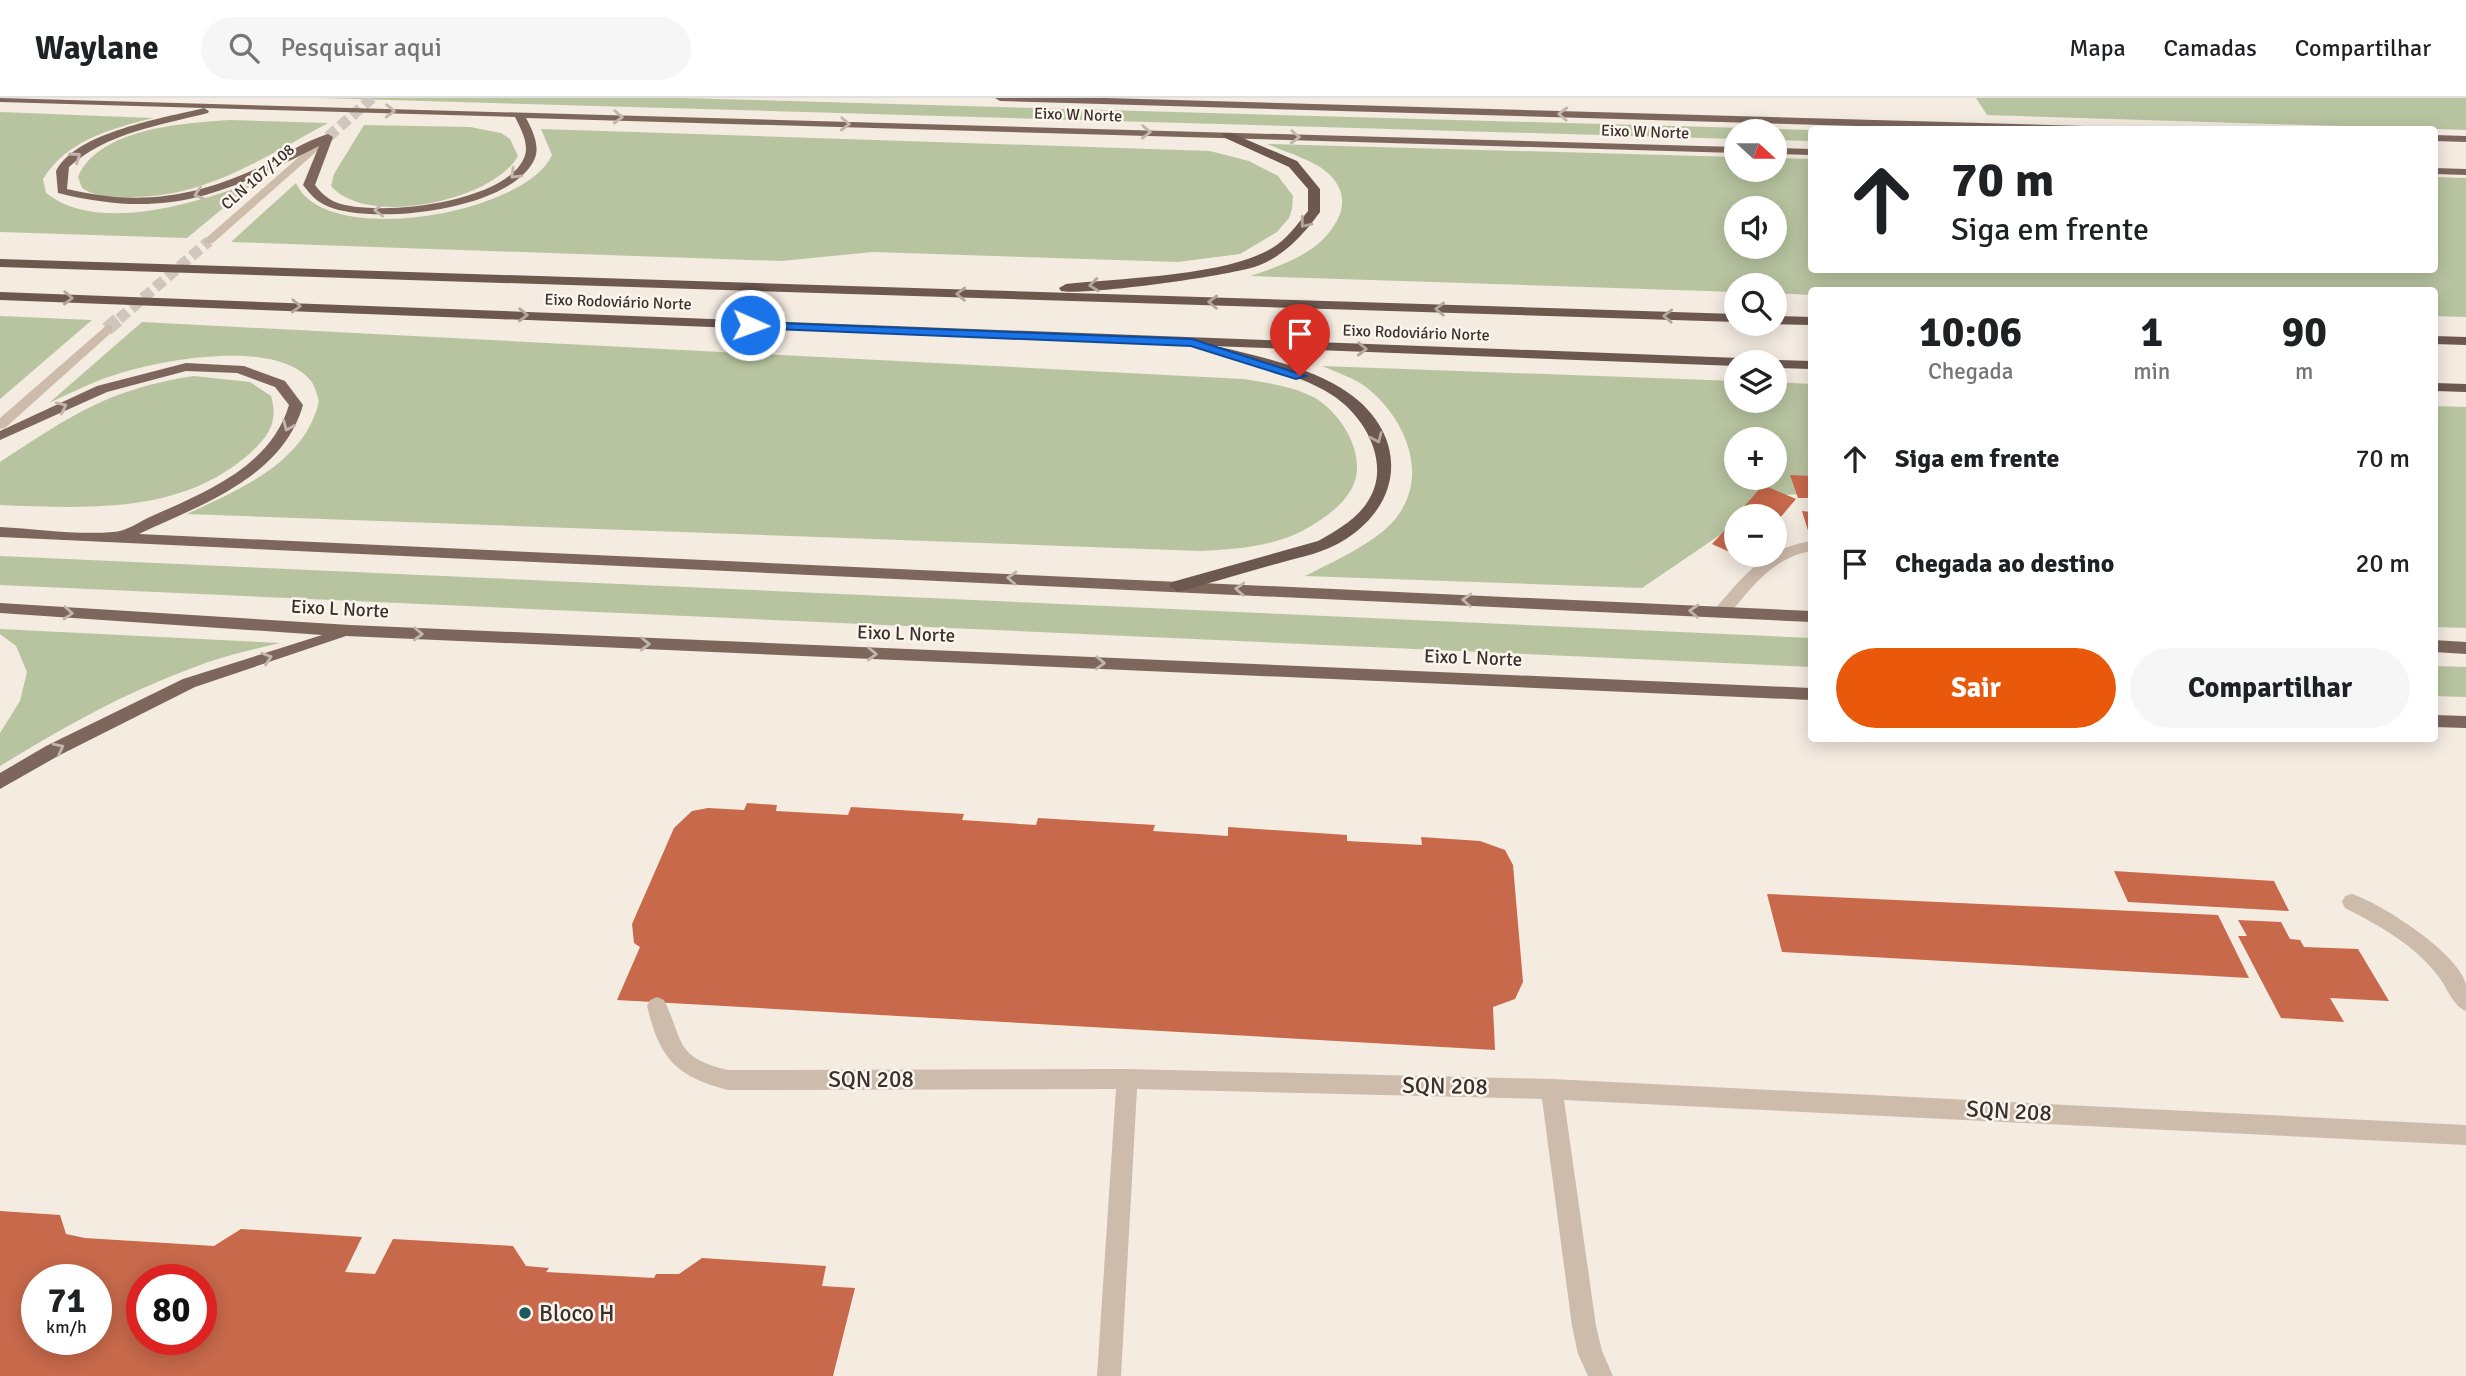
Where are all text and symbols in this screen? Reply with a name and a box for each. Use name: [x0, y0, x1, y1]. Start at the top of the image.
search box: [201, 17, 691, 80]
text: Waylane: [35, 28, 159, 69]
icon: search: [225, 29, 263, 67]
text: Pesquisar aqui: [281, 32, 442, 64]
text: Mapa: [2069, 33, 2126, 63]
text: Camadas: [2164, 33, 2257, 63]
text: Compartilhar: [2295, 33, 2431, 63]
one-way arrow: [385, 103, 396, 118]
street label: Eixo W Norte: [1034, 103, 1122, 127]
one-way arrow: [1557, 106, 1568, 121]
one-way arrow: [613, 110, 624, 125]
one-way arrow: [840, 116, 851, 131]
north arrow: [1724, 119, 1787, 182]
map controls: [1724, 119, 1787, 567]
street label: Eixo W Norte: [1601, 120, 1689, 144]
one-way arrow: [1141, 125, 1152, 140]
one-way arrow: [1290, 129, 1301, 144]
street label: CLN 107/108: [217, 140, 299, 214]
text: 70 m: [1951, 150, 2054, 210]
one-way arrow: [68, 152, 81, 165]
icon: ahead: [1836, 154, 1927, 245]
one-way arrow: [511, 166, 524, 179]
one-way arrow: [193, 185, 205, 200]
button: sound: [1724, 196, 1787, 259]
one-way arrow: [373, 202, 384, 218]
text: Siga em frente: [1951, 210, 2149, 249]
one-way arrow: [1301, 215, 1314, 228]
button: search: [1724, 273, 1787, 336]
one-way arrow: [1088, 277, 1100, 292]
one-way arrow: [955, 287, 966, 302]
position arrow: [713, 288, 787, 362]
street label: Eixo Rodoviário Norte: [544, 289, 692, 315]
one-way arrow: [63, 291, 74, 306]
one-way arrow: [1207, 295, 1218, 310]
one-way arrow: [290, 299, 301, 314]
one-way arrow: [1435, 302, 1446, 317]
pin: [1270, 304, 1330, 376]
text: 10:06: [1919, 307, 2022, 358]
text: 1: [2141, 307, 2163, 358]
text: 90: [2282, 307, 2327, 358]
one-way arrow: [518, 308, 529, 323]
one-way arrow: [1662, 309, 1673, 324]
icon: arrive: [1281, 315, 1319, 353]
street label: Eixo Rodoviário Norte: [1342, 320, 1490, 346]
one-way arrow: [1357, 341, 1368, 356]
button: layers: [1724, 350, 1787, 413]
text: Chegada: [1928, 357, 2013, 386]
text: min: [2133, 357, 2170, 386]
text: m: [2295, 357, 2313, 386]
one-way arrow: [55, 401, 67, 415]
one-way arrow: [282, 419, 296, 431]
button: +: [1724, 427, 1787, 490]
one-way arrow: [1369, 431, 1383, 443]
icon: ahead: [1836, 440, 1874, 478]
text: Siga em frente: [1895, 443, 2059, 475]
text: 70 m: [2355, 443, 2410, 475]
button: −: [1724, 504, 1787, 567]
icon: arrive: [1836, 545, 1874, 583]
text: Chegada ao destino: [1895, 548, 2114, 580]
text: 20 m: [2355, 548, 2410, 580]
one-way arrow: [1007, 571, 1018, 586]
one-way arrow: [1234, 582, 1245, 597]
one-way arrow: [1461, 593, 1472, 608]
street label: Eixo L Norte: [290, 594, 390, 624]
one-way arrow: [1688, 604, 1699, 619]
one-way arrow: [63, 605, 74, 620]
street label: Eixo L Norte: [856, 620, 956, 648]
one-way arrow: [413, 627, 424, 642]
one-way arrow: [640, 636, 651, 651]
street label: Eixo L Norte: [1423, 644, 1523, 672]
one-way arrow: [867, 646, 878, 661]
button: Sair: [1836, 648, 2116, 728]
button: Compartilhar: [2130, 648, 2410, 728]
one-way arrow: [261, 651, 273, 666]
one-way arrow: [1094, 656, 1105, 671]
one-way arrow: [52, 742, 64, 756]
street label: SQN 208: [828, 1065, 914, 1094]
street label: SQN 208: [1402, 1071, 1488, 1101]
street label: SQN 208: [1965, 1094, 2053, 1128]
speed limit sign: 80: [126, 1264, 217, 1355]
text: 71: [48, 1279, 85, 1322]
place label: Bloco H: [539, 1299, 615, 1328]
marker: Bloco H: [517, 1305, 533, 1321]
text: km/h: [46, 1316, 87, 1338]

